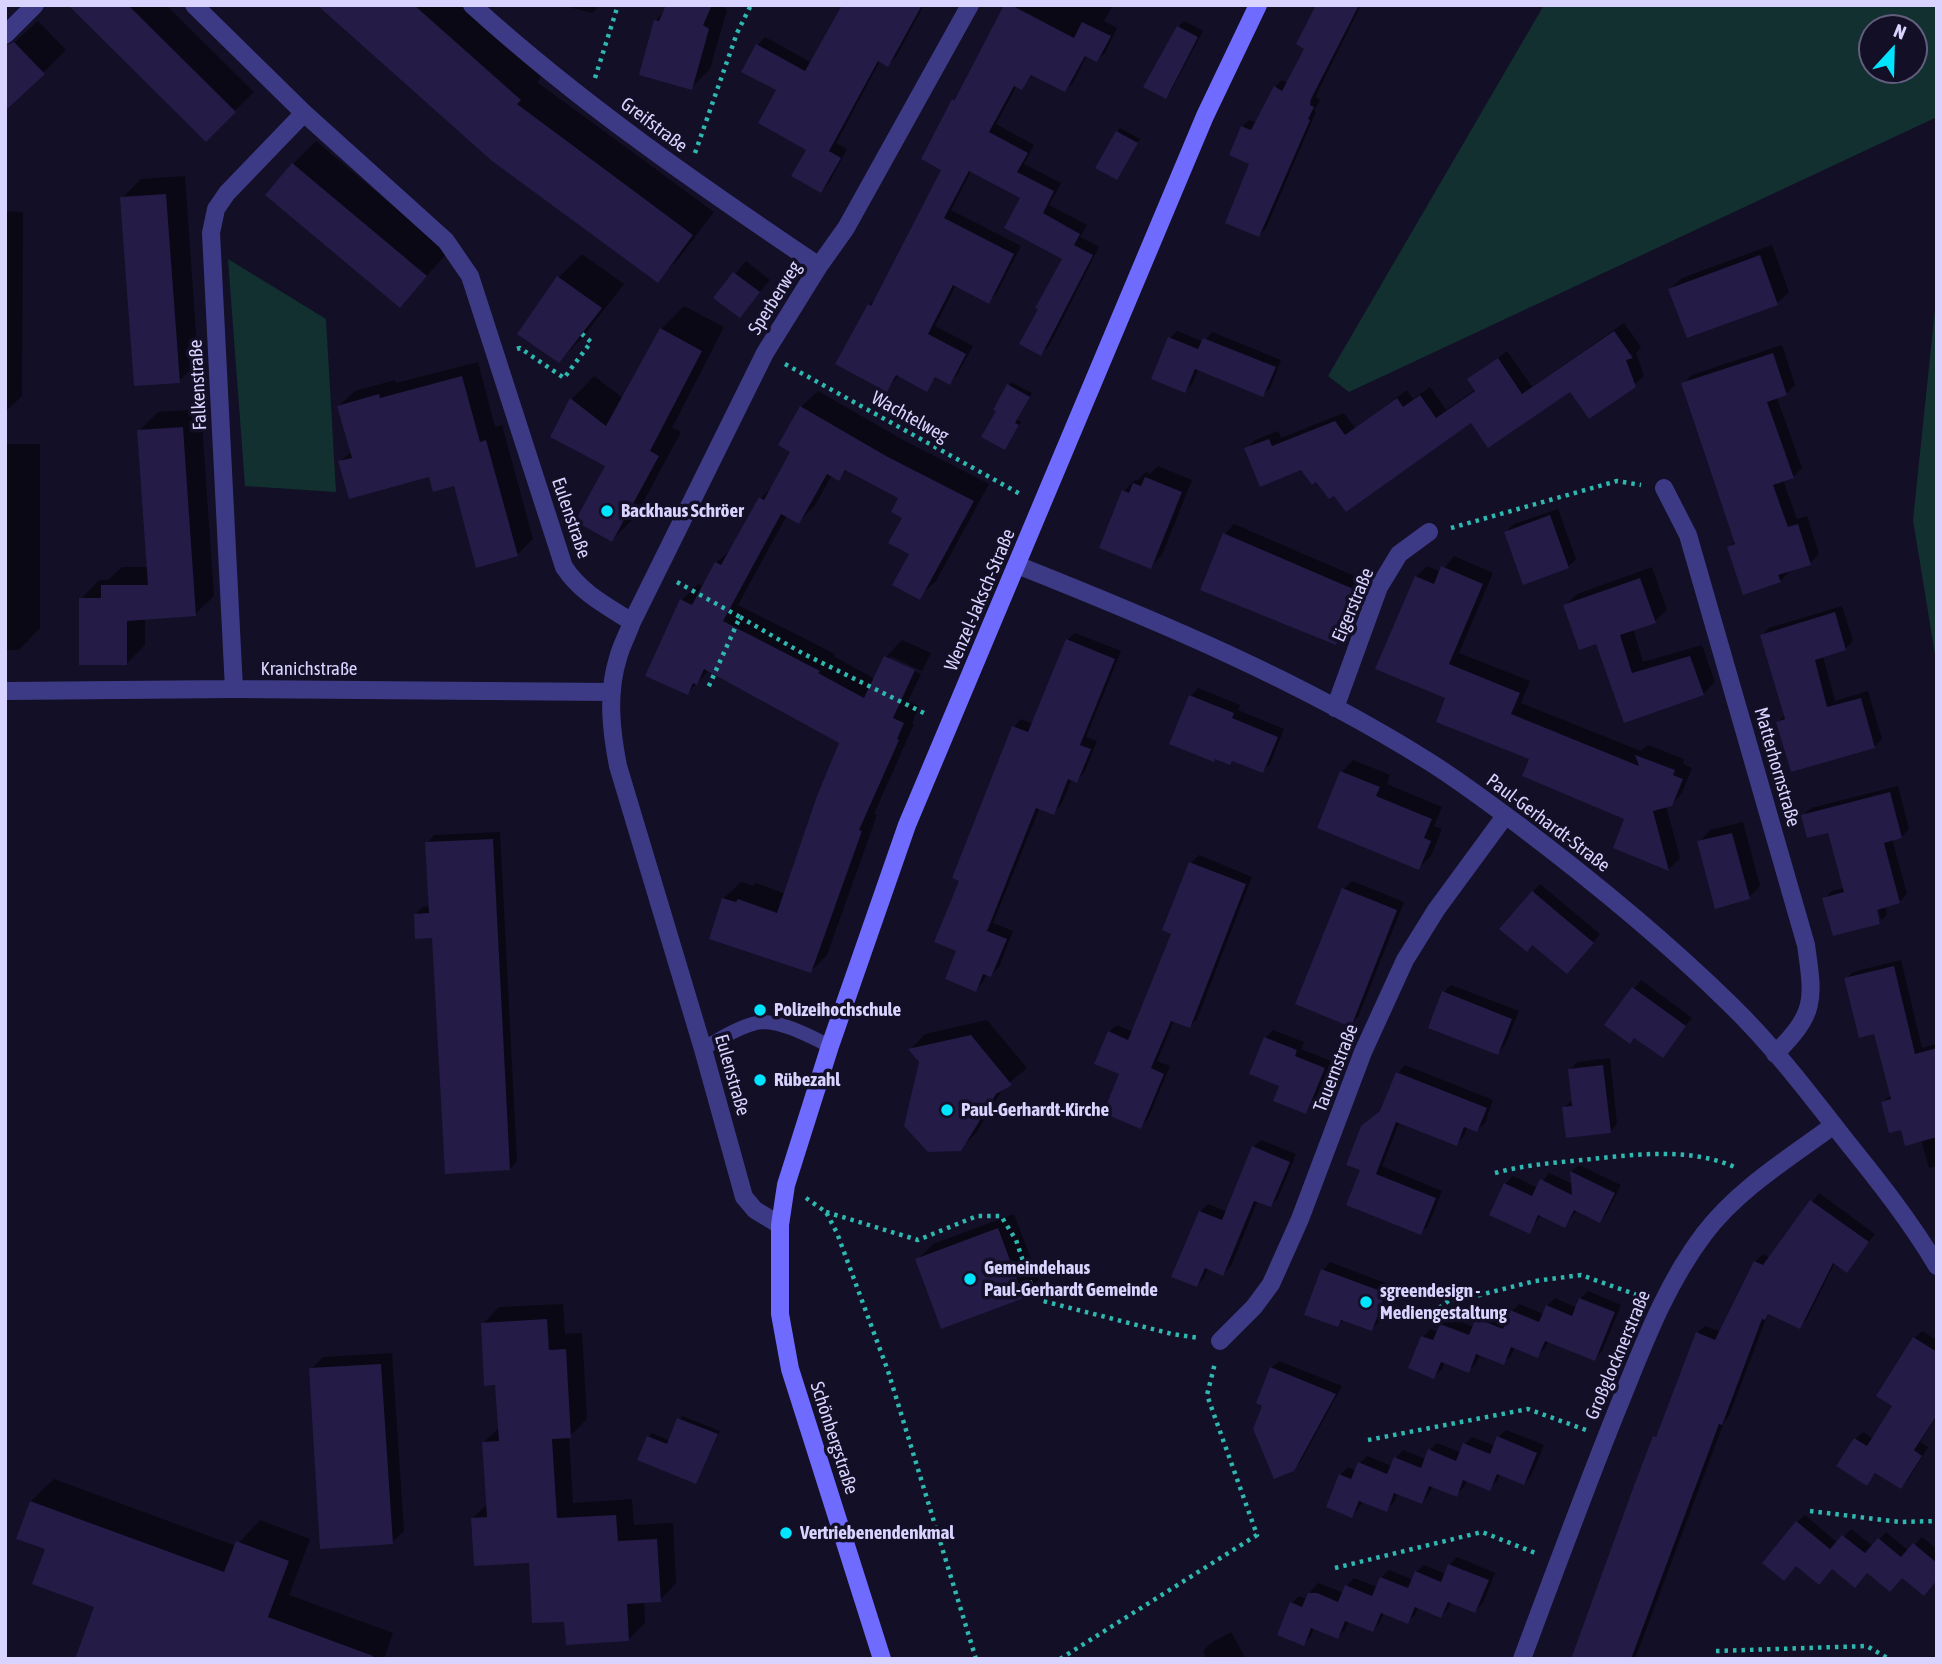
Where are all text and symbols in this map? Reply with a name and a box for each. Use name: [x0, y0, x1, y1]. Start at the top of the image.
north arrow: [1858, 14, 1928, 84]
text: N: [1891, 19, 1909, 44]
street label: Greifstraße: [616, 93, 692, 157]
street label: Sperberweg: [743, 257, 807, 339]
street label: Falkenstraße: [184, 339, 212, 431]
street label: Wachtelweg: [867, 386, 953, 448]
street label: Eulenstraße: [547, 475, 595, 561]
place label: Backhaus Schröer: [621, 500, 744, 522]
marker: Backhaus Schröer: [599, 503, 615, 519]
street label: Wenzel-Jaksch-Straße: [940, 526, 1020, 674]
street label: Eigerstraße: [1327, 565, 1379, 645]
street label: Kranichstraße: [261, 658, 357, 680]
street label: Matterhornstraße: [1749, 705, 1805, 829]
street label: Paul-Gerhardt-Straße: [1482, 769, 1614, 877]
place label: Polizeihochschule: [774, 999, 901, 1021]
marker: Polizeihochschule: [752, 1002, 768, 1018]
street label: Tauernstraße: [1309, 1021, 1363, 1115]
street label: Eulenstraße: [709, 1032, 755, 1118]
place label: Rübezahl: [774, 1069, 840, 1091]
marker: Rübezahl: [752, 1072, 768, 1088]
place label: Paul-Gerhardt-Kirche: [961, 1099, 1109, 1121]
marker: Paul-Gerhardt-Kirche: [939, 1102, 955, 1118]
place label: Gemeindehaus Paul-Gerhardt Gemeinde: [984, 1257, 1158, 1301]
marker: Gemeindehaus Paul-Gerhardt Gemeinde: [962, 1271, 978, 1287]
place label: sgreendesign - Mediengestaltung: [1380, 1280, 1507, 1324]
street label: Großglocknerstraße: [1581, 1287, 1655, 1423]
marker: sgreendesign - Mediengestaltung: [1358, 1294, 1374, 1310]
street label: Schönbergstraße: [805, 1379, 863, 1497]
place label: Vertriebenendenkmal: [800, 1522, 954, 1544]
marker: Vertriebenendenkmal: [778, 1525, 794, 1541]

